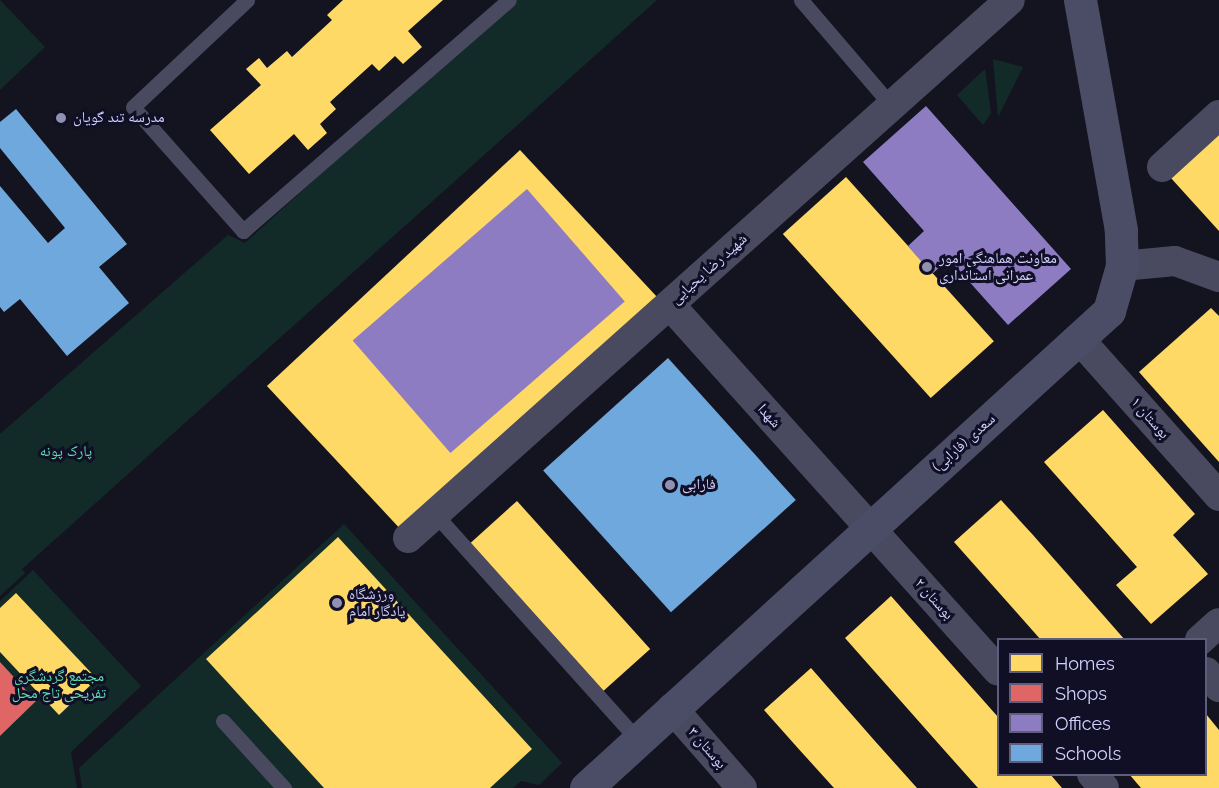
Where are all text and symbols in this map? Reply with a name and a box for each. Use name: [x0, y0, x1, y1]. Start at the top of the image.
place label: مدرسه تند گویان: [73, 109, 165, 127]
marker: مدرسه تند گویان: [54, 111, 68, 125]
street label: شهید رضا یحیایی: [667, 230, 751, 308]
place label: معاونت هماهنگی امور عمرانی استانداری: [939, 249, 1057, 284]
marker: معاونت هماهنگی امور عمرانی استانداری: [920, 260, 934, 274]
street label: بوستان ۱: [1127, 393, 1173, 443]
street label: شهدا: [754, 400, 784, 432]
street label: سعدی (فارابی): [929, 410, 999, 476]
park label: پارک پونه: [40, 443, 92, 461]
place label: فارابی: [682, 476, 716, 494]
marker: فارابی: [663, 478, 677, 492]
street label: بوستان ۲: [911, 575, 957, 623]
place label: ورزشگاه یادگار امام: [349, 585, 405, 620]
marker: ورزشگاه یادگار امام: [330, 596, 344, 610]
legend: [997, 638, 1207, 776]
text: Homes: [1055, 653, 1115, 674]
park label: مجتمع گردشگری تفریحی تاج محل: [12, 667, 106, 702]
text: Shops: [1055, 683, 1107, 704]
text: Offices: [1055, 713, 1111, 734]
street label: بوستان ۳: [684, 723, 730, 773]
text: Schools: [1055, 743, 1121, 764]

